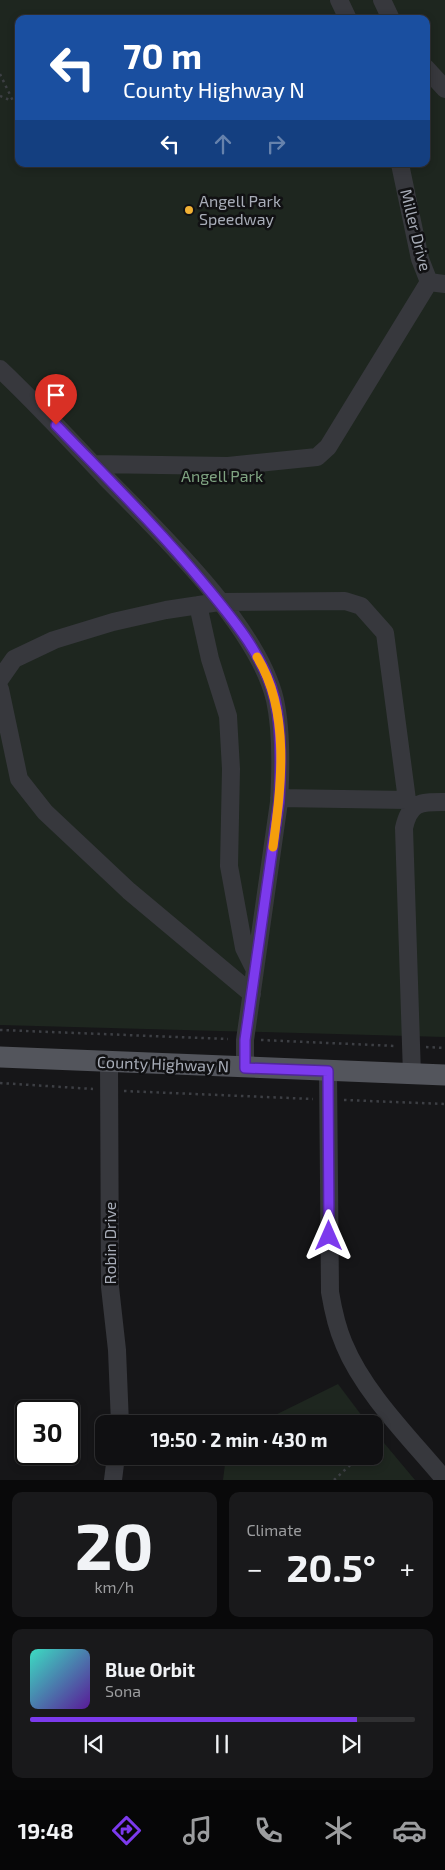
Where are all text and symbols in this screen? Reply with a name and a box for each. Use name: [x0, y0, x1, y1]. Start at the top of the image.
text: 70 m: [123, 34, 202, 76]
icon: left: [40, 35, 105, 100]
text: County Highway N: [123, 76, 305, 102]
icon: left: [156, 130, 184, 158]
icon: ahead: [209, 130, 237, 158]
icon: right: [262, 130, 290, 158]
street label: Miller Drive: [397, 187, 436, 273]
place label: Angell Park Speedway: [199, 191, 281, 228]
marker: Angell Park Speedway: [183, 204, 195, 216]
pin: [35, 374, 77, 425]
icon: arrive: [42, 381, 70, 409]
park label: Angell Park: [181, 466, 263, 485]
street label: County Highway N: [97, 1052, 229, 1075]
street label: Robin Drive: [100, 1202, 119, 1284]
position arrow: [302, 1209, 354, 1261]
speed limit sign: 30: [15, 1400, 80, 1465]
text: 19:50 · 2 min · 430 m: [151, 1428, 328, 1451]
text: 20: [75, 1505, 154, 1583]
text: Climate: [247, 1520, 302, 1539]
text: 20.5°: [287, 1544, 376, 1590]
text: −: [247, 1551, 263, 1585]
text: +: [400, 1551, 415, 1585]
text: km/h: [94, 1577, 134, 1596]
text: Blue Orbit: [105, 1658, 195, 1681]
text: Sona: [105, 1681, 141, 1700]
icon: previous: [80, 1730, 108, 1758]
icon: pause: [208, 1730, 236, 1758]
icon: next: [337, 1730, 365, 1758]
icon: directions: [109, 1813, 144, 1848]
icon: music: [180, 1813, 215, 1848]
icon: phone: [251, 1813, 286, 1848]
icon: climate: [321, 1813, 356, 1848]
icon: car: [392, 1813, 427, 1848]
text: 19:48: [18, 1817, 74, 1843]

